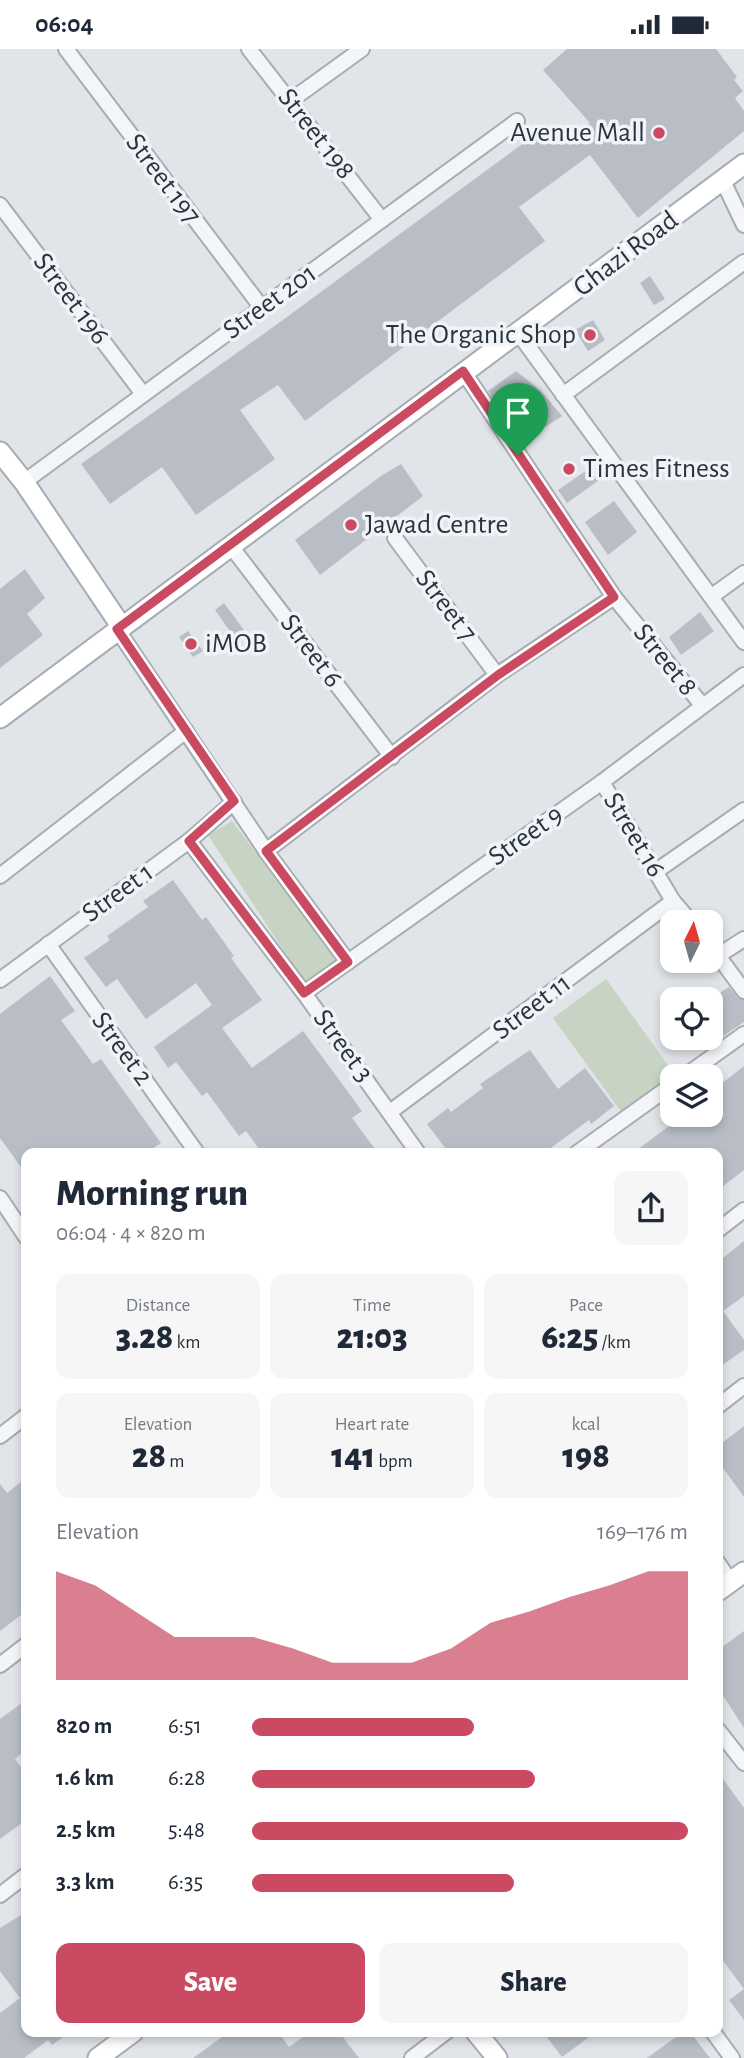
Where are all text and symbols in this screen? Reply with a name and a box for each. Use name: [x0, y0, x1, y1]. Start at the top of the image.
text: 06:04: [35, 11, 94, 37]
street label: Street 198: [272, 83, 360, 185]
place label: Avenue Mall: [510, 119, 645, 147]
marker: Avenue Mall: [651, 125, 667, 141]
street label: Street 197: [120, 129, 206, 229]
street label: Ghazi Road: [569, 206, 683, 302]
street label: Street 196: [28, 248, 114, 350]
street label: Street 201: [218, 259, 322, 345]
place label: The Organic Shop: [386, 321, 576, 349]
marker: The Organic Shop: [582, 327, 598, 343]
pin: [488, 383, 548, 455]
icon: arrive: [499, 394, 537, 432]
place label: Times Fitness: [583, 455, 730, 483]
marker: Times Fitness: [561, 461, 577, 477]
place label: Jawad Centre: [365, 511, 508, 539]
marker: Jawad Centre: [343, 517, 359, 533]
street label: Street 7: [410, 565, 482, 647]
street label: Street 6: [275, 609, 347, 693]
street label: Street 8: [628, 619, 702, 701]
place label: iMOB: [205, 630, 267, 658]
marker: iMOB: [183, 636, 199, 652]
street label: Street 16: [598, 788, 670, 882]
street label: Street 9: [484, 801, 568, 871]
street label: Street 1: [77, 858, 159, 928]
north arrow: [660, 910, 723, 973]
map controls: [660, 910, 723, 1127]
street label: Street 11: [488, 969, 576, 1045]
button: locate: [660, 987, 723, 1050]
street label: Street 3: [308, 1005, 378, 1087]
street label: Street 2: [86, 1007, 158, 1091]
button: layers: [660, 1064, 723, 1127]
button: share: [614, 1171, 688, 1245]
text: Morning run: [56, 1175, 248, 1213]
text: 06:04 · 4 × 820 m: [56, 1222, 206, 1245]
text: Distance: [126, 1296, 190, 1315]
text: Time: [353, 1296, 391, 1315]
text: Pace: [569, 1296, 603, 1315]
text: 3.28: [116, 1320, 173, 1355]
text: 21:03: [336, 1320, 408, 1355]
text: 6:25: [541, 1320, 598, 1355]
text: km: [173, 1333, 200, 1352]
text: /km: [598, 1333, 631, 1352]
text: Elevation: [124, 1415, 192, 1434]
text: Heart rate: [335, 1415, 409, 1434]
text: kcal: [572, 1415, 600, 1434]
text: 28: [132, 1439, 166, 1474]
text: 141: [331, 1439, 375, 1474]
text: 198: [562, 1439, 610, 1474]
text: m: [166, 1452, 184, 1471]
text: bpm: [375, 1452, 413, 1471]
text: Elevation: [56, 1521, 139, 1544]
text: 169–176 m: [597, 1521, 688, 1544]
text: 820 m: [56, 1715, 112, 1738]
text: 6:51: [168, 1715, 202, 1738]
text: 1.6 km: [56, 1767, 114, 1790]
text: 6:28: [168, 1767, 205, 1790]
text: 2.5 km: [56, 1819, 115, 1842]
text: 5:48: [168, 1819, 205, 1842]
text: 3.3 km: [56, 1871, 115, 1894]
text: 6:35: [168, 1871, 203, 1894]
button: Save: [56, 1943, 365, 2023]
button: Share: [379, 1943, 688, 2023]

